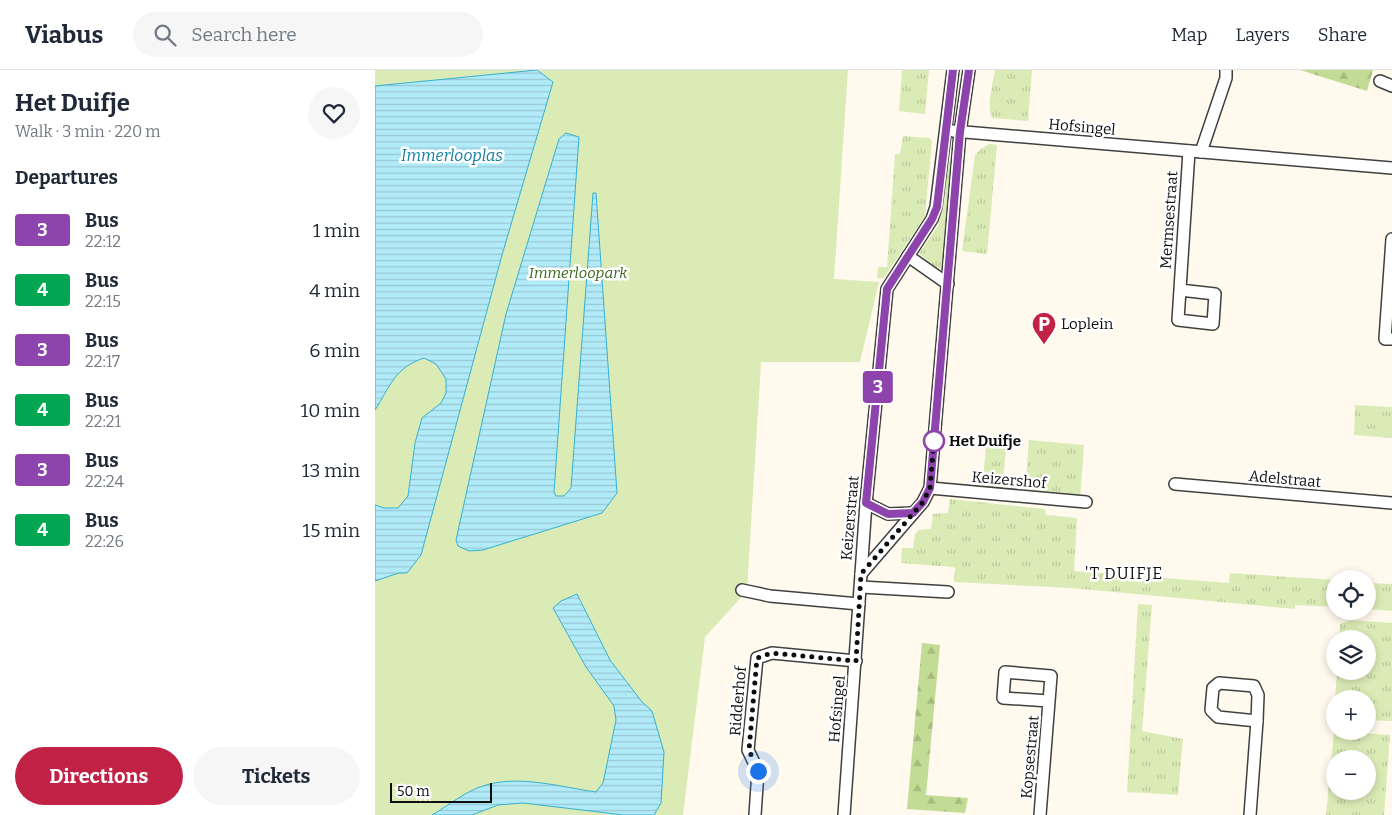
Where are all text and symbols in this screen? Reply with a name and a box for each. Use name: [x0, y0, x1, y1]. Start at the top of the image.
search box: [133, 12, 483, 57]
text: Viabus: [25, 21, 103, 49]
icon: search: [151, 21, 179, 49]
text: Search here: [191, 23, 297, 46]
text: Map: [1171, 24, 1207, 46]
text: Layers: [1235, 24, 1290, 46]
text: Share: [1318, 24, 1367, 46]
button: heart: [308, 87, 360, 139]
text: Het Duifje: [15, 89, 130, 117]
street label: Hofsingel: [1048, 115, 1116, 139]
text: Walk · 3 min · 220 m: [15, 122, 161, 141]
water label: Immerlooplas: [401, 146, 503, 165]
text: Departures: [15, 166, 118, 189]
street label: Mermsestraat: [1157, 170, 1181, 270]
text: Bus: [85, 209, 119, 232]
text: 3: [37, 219, 48, 241]
text: 1 min: [313, 219, 360, 242]
text: 22:12: [85, 232, 121, 251]
park label: Immerloopark: [529, 264, 628, 282]
text: Bus: [85, 269, 119, 292]
text: 4: [37, 279, 48, 301]
text: 4 min: [309, 279, 360, 302]
text: 22:15: [85, 292, 121, 311]
parking icon: Loplein: [1031, 311, 1057, 345]
place label: Loplein: [1061, 315, 1114, 333]
text: Bus: [85, 329, 119, 352]
text: 3: [37, 339, 48, 361]
text: 6 min: [309, 339, 360, 362]
text: 22:17: [85, 352, 120, 371]
line badge: 3: [862, 371, 894, 403]
text: 3: [873, 376, 883, 398]
text: Bus: [85, 389, 119, 412]
text: 4: [37, 399, 48, 421]
text: 10 min: [300, 399, 360, 422]
text: 22:21: [85, 412, 121, 431]
marker: Het Duifje: [923, 430, 945, 452]
place label: Het Duifje: [949, 432, 1021, 450]
text: Bus: [85, 449, 119, 472]
text: 3: [37, 459, 48, 481]
text: 13 min: [302, 459, 360, 482]
street label: Adelstraat: [1248, 467, 1322, 491]
street label: Keizershof: [971, 468, 1049, 492]
text: 22:24: [85, 472, 124, 491]
street label: Keizerstraat: [837, 474, 863, 561]
text: Bus: [85, 509, 119, 532]
text: 4: [37, 519, 48, 541]
text: 15 min: [303, 519, 360, 542]
text: 22:26: [85, 532, 124, 551]
district label: 'T DUIFJE: [1085, 564, 1163, 583]
map controls: [1326, 570, 1376, 800]
button: locate: [1326, 570, 1376, 620]
button: layers: [1326, 630, 1376, 680]
street label: Ridderhof: [726, 664, 750, 736]
street label: Hofsingel: [825, 675, 849, 743]
button: +: [1326, 690, 1376, 740]
street label: Kopsestraat: [1017, 714, 1043, 799]
button: Directions: [15, 747, 183, 805]
button: Tickets: [193, 747, 360, 805]
button: −: [1326, 750, 1376, 800]
your location: [746, 759, 771, 784]
scale bar: [390, 780, 493, 803]
text: 50 m: [397, 783, 430, 800]

